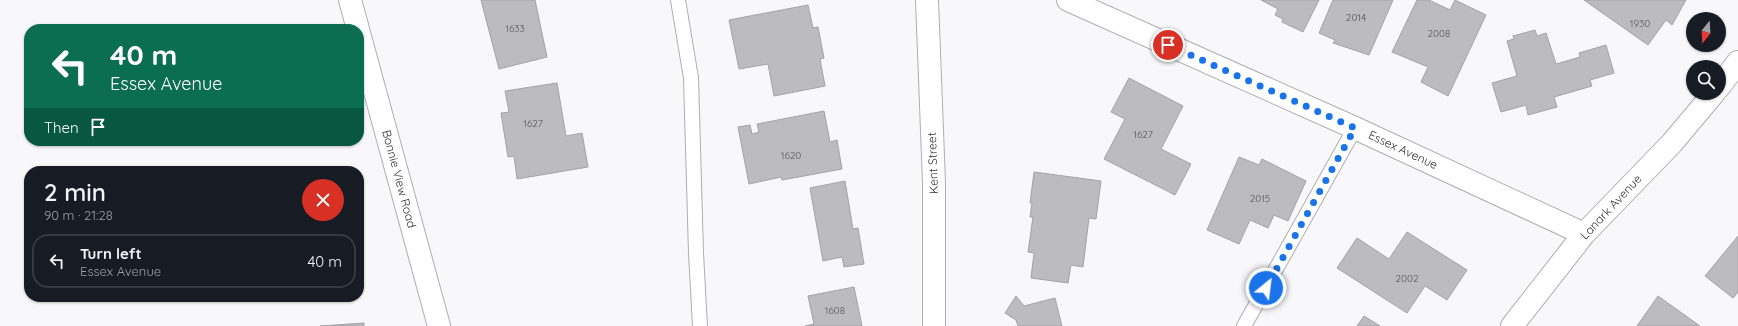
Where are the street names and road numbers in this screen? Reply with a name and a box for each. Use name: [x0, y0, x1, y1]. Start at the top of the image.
street label: Essex Avenue: [1366, 127, 1441, 172]
street label: Bonnie View Road: [379, 128, 420, 230]
street label: Kent Street: [924, 132, 941, 194]
street label: Lanark Avenue: [1577, 171, 1645, 242]

